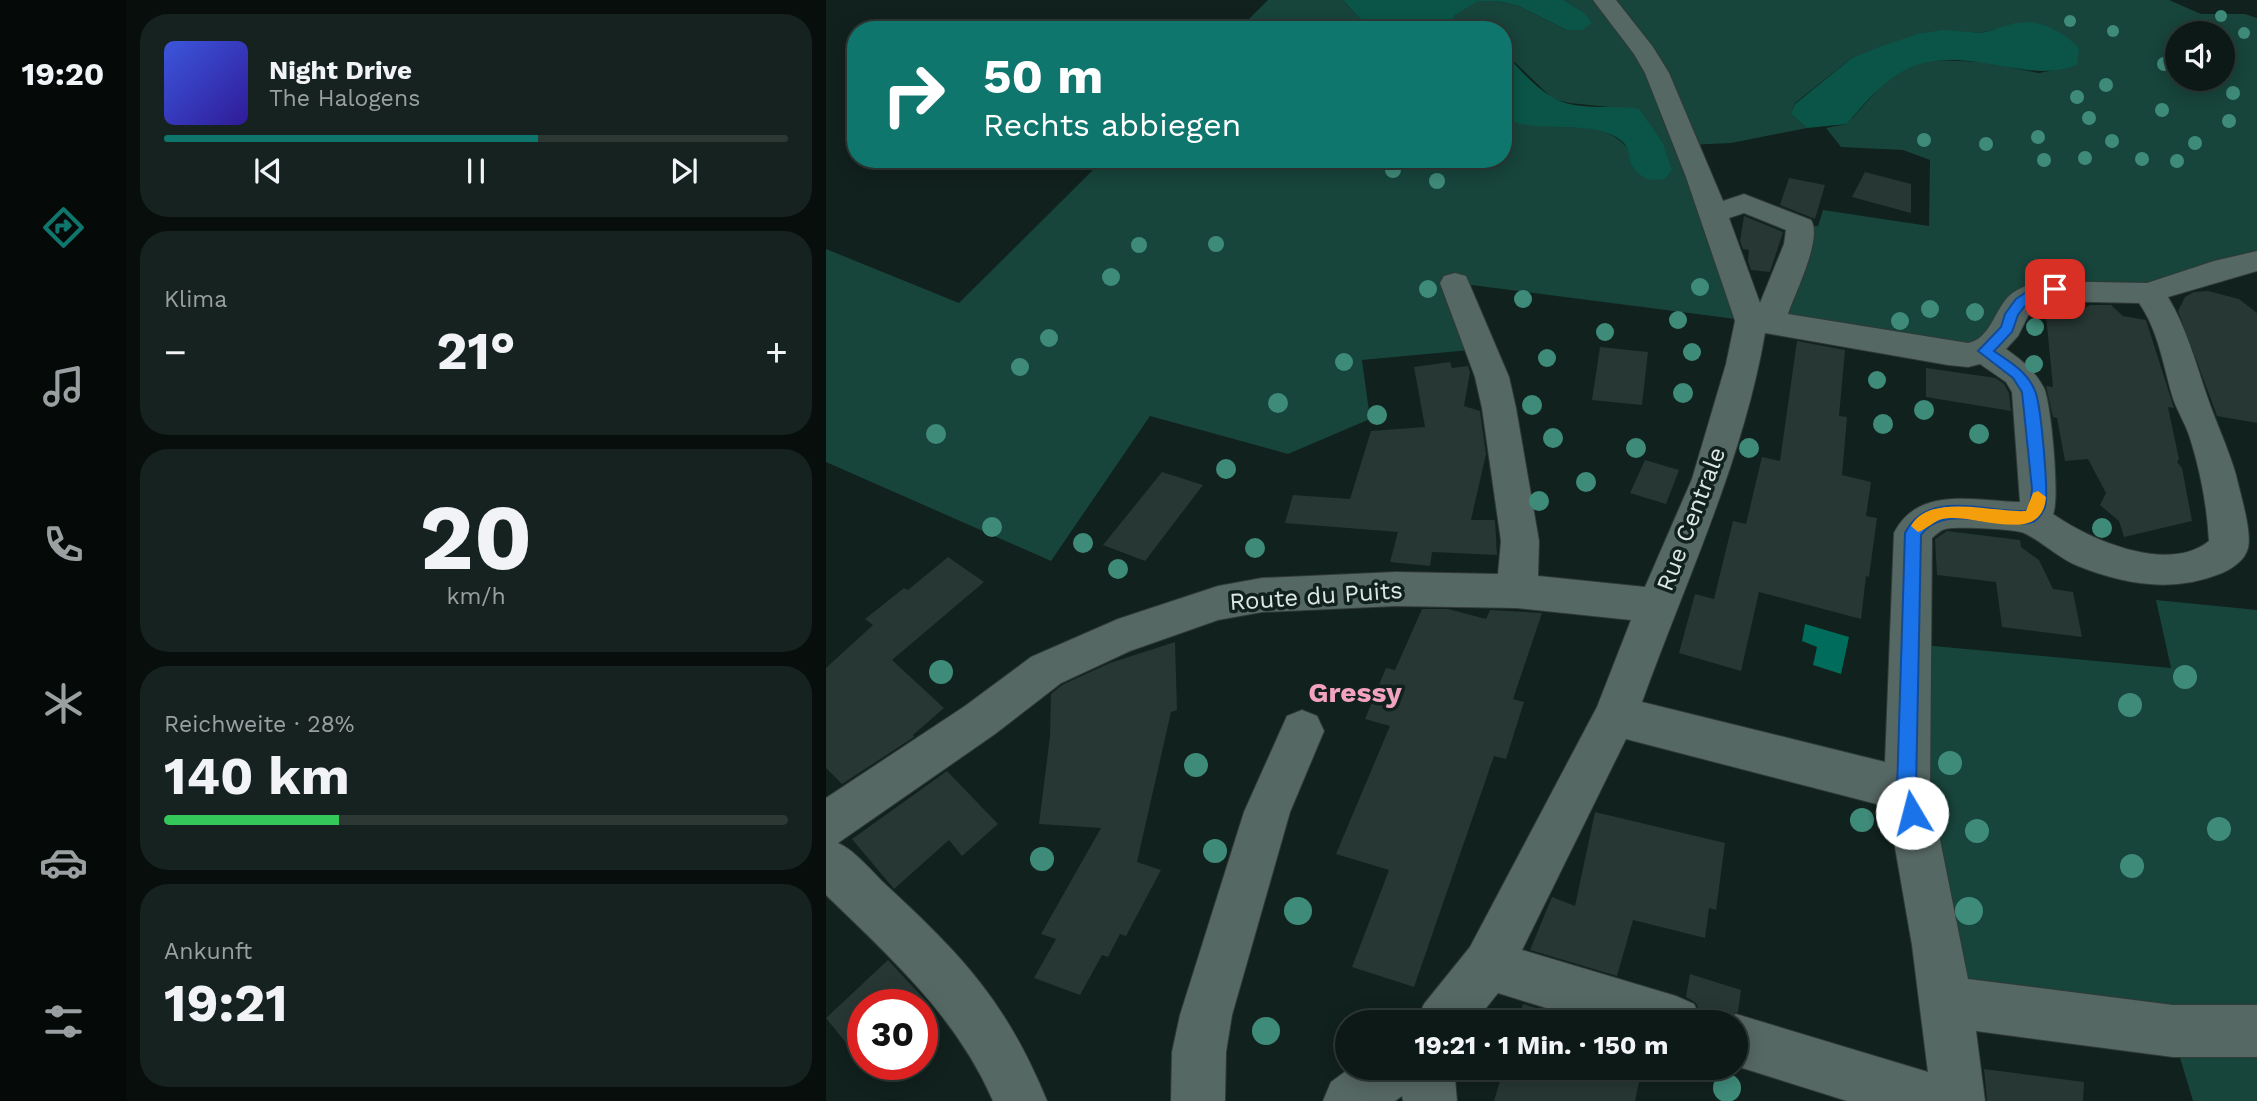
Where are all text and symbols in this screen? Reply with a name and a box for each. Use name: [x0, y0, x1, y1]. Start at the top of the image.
map controls: [2165, 21, 2235, 91]
button: sound: [2165, 21, 2235, 91]
text: 50 m: [983, 47, 1103, 105]
icon: right: [868, 49, 959, 140]
text: 19:20: [22, 55, 104, 93]
text: Night Drive: [269, 55, 412, 85]
text: The Halogens: [269, 85, 420, 112]
text: Rechts abbiegen: [983, 106, 1241, 144]
icon: previous: [249, 152, 287, 190]
icon: pause: [457, 152, 495, 190]
icon: next: [665, 152, 703, 190]
icon: directions: [39, 203, 88, 252]
pin: [2025, 259, 2085, 319]
icon: arrive: [2036, 270, 2074, 308]
text: Klima: [164, 286, 227, 313]
text: 21°: [436, 321, 516, 382]
text: −: [164, 330, 187, 374]
text: +: [765, 330, 788, 374]
icon: music: [39, 362, 88, 411]
street label: Rue Centrale: [1651, 443, 1731, 595]
text: 20: [420, 484, 532, 591]
icon: phone: [39, 520, 88, 569]
street label: Route du Puits: [1229, 576, 1403, 616]
text: km/h: [446, 583, 506, 610]
district label: Gressy: [1308, 676, 1402, 709]
icon: climate: [39, 679, 88, 728]
text: Reichweite · 28%: [164, 711, 355, 738]
text: 140 km: [164, 746, 350, 807]
position arrow: [1875, 776, 1949, 850]
icon: car: [39, 838, 88, 887]
text: Ankunft: [164, 938, 252, 965]
text: 19:21: [164, 973, 288, 1034]
speed limit sign: 30: [847, 989, 938, 1080]
icon: filters: [39, 997, 88, 1046]
text: 19:21 · 1 Min. · 150 m: [1415, 1030, 1668, 1060]

